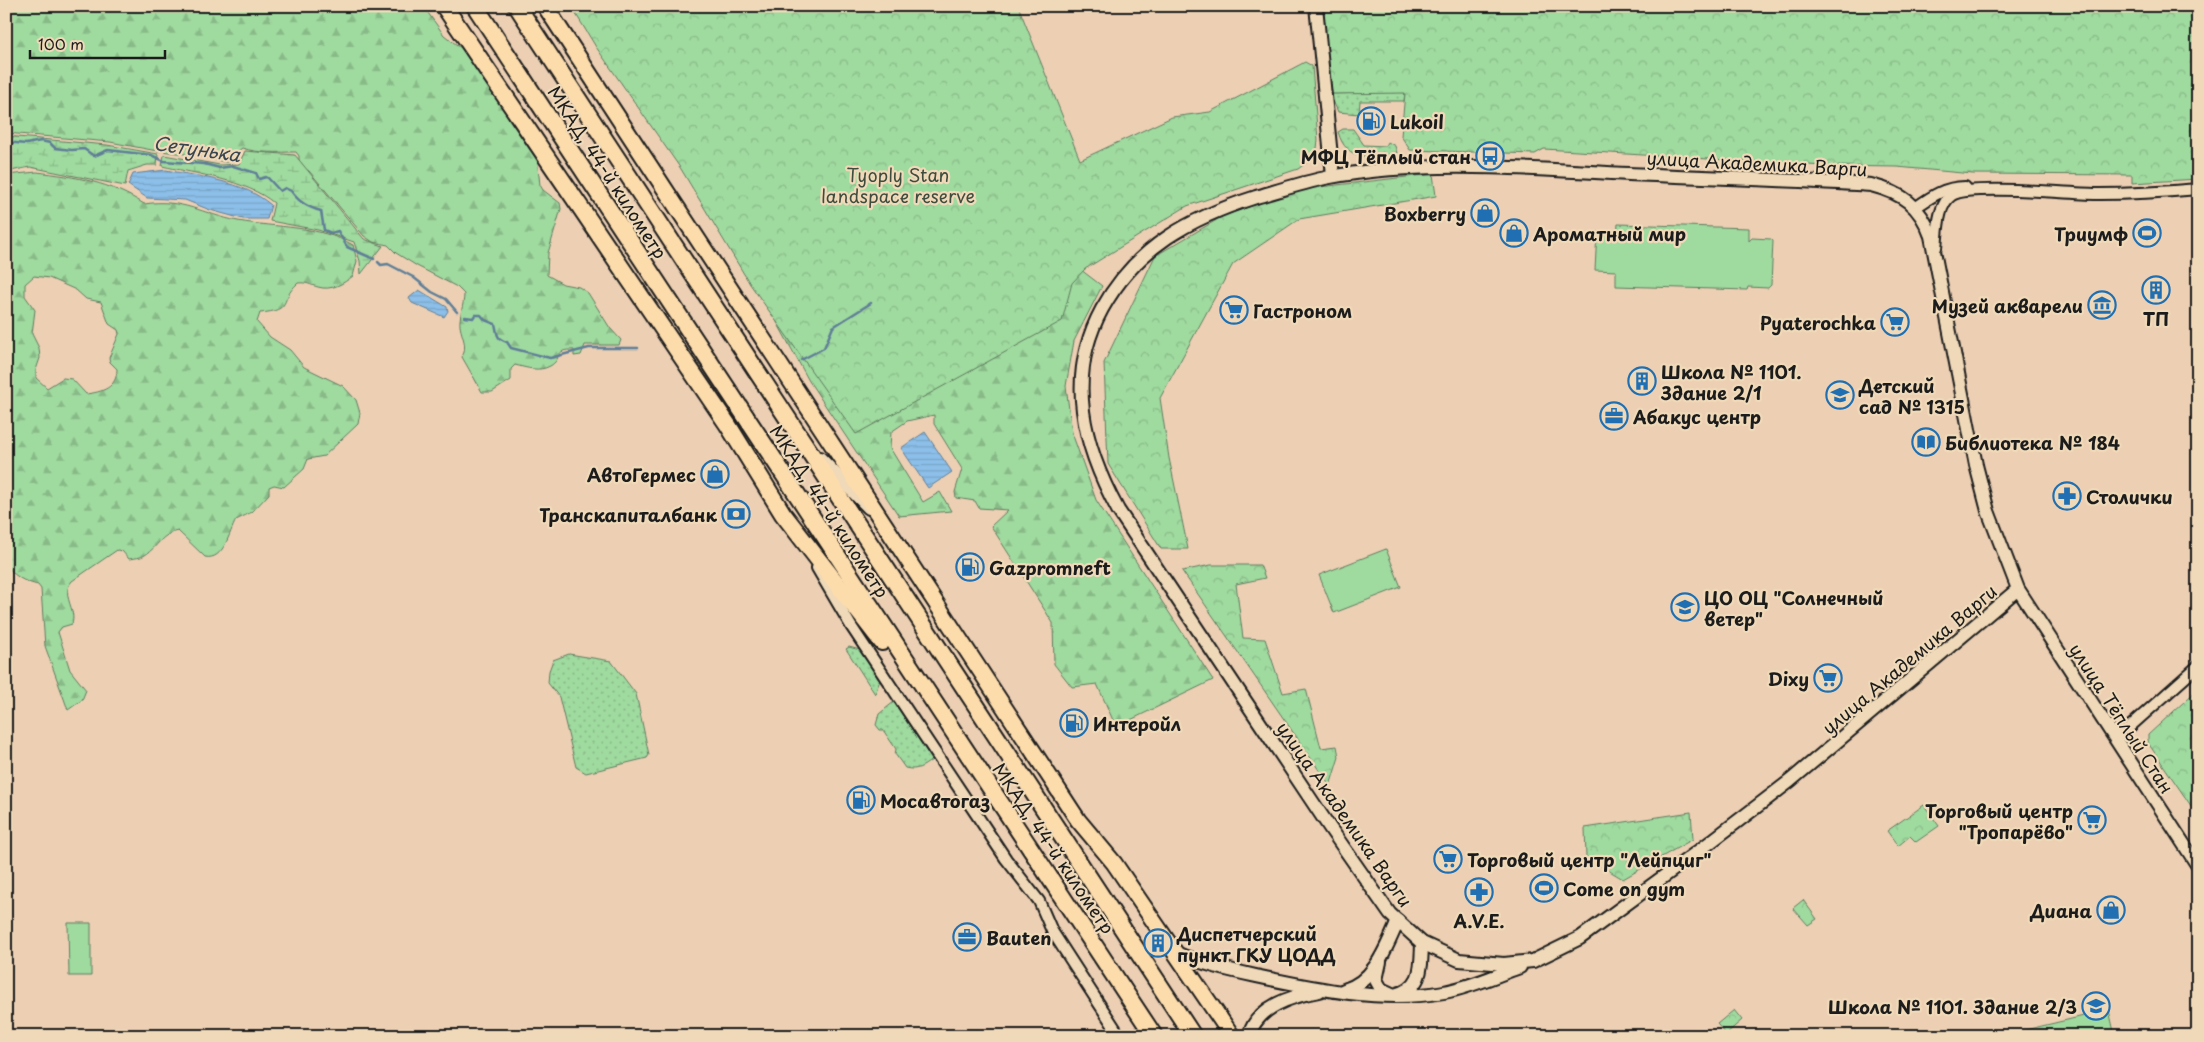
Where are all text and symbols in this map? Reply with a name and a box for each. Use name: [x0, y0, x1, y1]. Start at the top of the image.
scale bar: [30, 28, 165, 60]
text: 100 m: [38, 32, 84, 55]
street label: МКАД, 44-й километр: [542, 80, 674, 264]
fuel station icon: Lukoil: [1356, 106, 1386, 136]
place label: Lukoil: [1390, 108, 1444, 135]
water label: Сетунька: [152, 128, 244, 168]
bus stop icon: МФЦ Тёплый стан: [1475, 141, 1505, 171]
place label: МФЦ Тёплый стан: [1301, 143, 1471, 170]
street label: улица Академика Варги: [1646, 144, 1868, 182]
park label: Tyoply Stan landspace reserve: [821, 161, 975, 209]
shop icon: Boxberry: [1470, 198, 1500, 228]
place label: Boxberry: [1384, 200, 1466, 227]
shop icon: Ароматный мир: [1499, 218, 1529, 248]
sports icon: Триумф: [2132, 218, 2162, 248]
place label: Ароматный мир: [1532, 220, 1686, 247]
place label: Триумф: [2054, 220, 2128, 247]
building icon: ТП: [2141, 275, 2171, 305]
museum icon: Музей акварели: [2087, 290, 2117, 320]
place label: Музей акварели: [1932, 292, 2083, 319]
supermarket icon: Гастроном: [1219, 295, 1249, 325]
place label: Гастроном: [1253, 297, 1352, 324]
place label: ТП: [2143, 305, 2169, 332]
supermarket icon: Pyaterochka: [1880, 307, 1910, 337]
place label: Pyaterochka: [1760, 309, 1876, 336]
place label: Школа № 1101. Здание 2/1: [1660, 358, 1801, 406]
building icon: Школа № 1101. Здание 2/1: [1627, 366, 1657, 396]
place label: Детский сад № 1315: [1858, 372, 1965, 420]
school or university icon: Детский сад № 1315: [1825, 380, 1855, 410]
office icon: Абакус центр: [1599, 401, 1629, 431]
place label: Абакус центр: [1632, 403, 1761, 430]
street label: МКАД, 44-й километр: [764, 419, 896, 603]
library icon: Библиотека № 184: [1911, 427, 1941, 457]
place label: Библиотека № 184: [1945, 429, 2120, 456]
shop icon: АвтоГермес: [700, 459, 730, 489]
place label: АвтоГермес: [587, 461, 696, 488]
pharmacy icon: Столички: [2052, 481, 2082, 511]
place label: Столички: [2086, 483, 2173, 510]
bank icon: Транскапиталбанк: [721, 499, 751, 529]
place label: Транскапиталбанк: [539, 501, 718, 528]
fuel station icon: Gazpromneft: [955, 552, 985, 582]
place label: Gazpromneft: [989, 554, 1111, 581]
street label: улица Академика Варги: [1816, 578, 2002, 740]
place label: ЦО ОЦ "Солнечный ветер": [1704, 584, 1884, 632]
school or university icon: ЦО ОЦ "Солнечный ветер": [1670, 592, 1700, 622]
street label: улица Тёплый Стан: [2063, 638, 2181, 798]
supermarket icon: Dixy: [1813, 663, 1843, 693]
place label: Dixy: [1768, 665, 1809, 692]
fuel station icon: Интеройл: [1059, 708, 1089, 738]
place label: Интеройл: [1093, 710, 1181, 737]
street label: улица Академика Варги: [1271, 716, 1419, 912]
street label: МКАД, 44-й километр: [986, 757, 1122, 939]
fuel station icon: Мосавтогаз: [846, 785, 876, 815]
place label: Мосавтогаз: [880, 787, 990, 814]
place label: Торговый центр "Тропарёво": [1925, 797, 2073, 845]
supermarket icon: Торговый центр "Тропарёво": [2077, 805, 2107, 835]
supermarket icon: Торговый центр "Лейпциг": [1433, 844, 1463, 874]
place label: Торговый центр "Лейпциг": [1467, 846, 1712, 873]
sports icon: Come on gym: [1529, 873, 1559, 903]
place label: Come on gym: [1563, 875, 1685, 902]
pharmacy icon: A.V.E.: [1464, 877, 1494, 907]
shop icon: Диана: [2096, 895, 2126, 925]
place label: Диана: [2029, 897, 2092, 924]
place label: A.V.E.: [1453, 907, 1504, 934]
place label: Диспетчерский пункт ГКУ ЦОДД: [1176, 920, 1336, 968]
office icon: Bauten: [952, 922, 982, 952]
place label: Bauten: [986, 924, 1051, 951]
building icon: Диспетчерский пункт ГКУ ЦОДД: [1143, 928, 1173, 958]
school or university icon: Школа № 1101. Здание 2/3: [2081, 991, 2111, 1021]
place label: Школа № 1101. Здание 2/3: [1828, 993, 2077, 1020]

